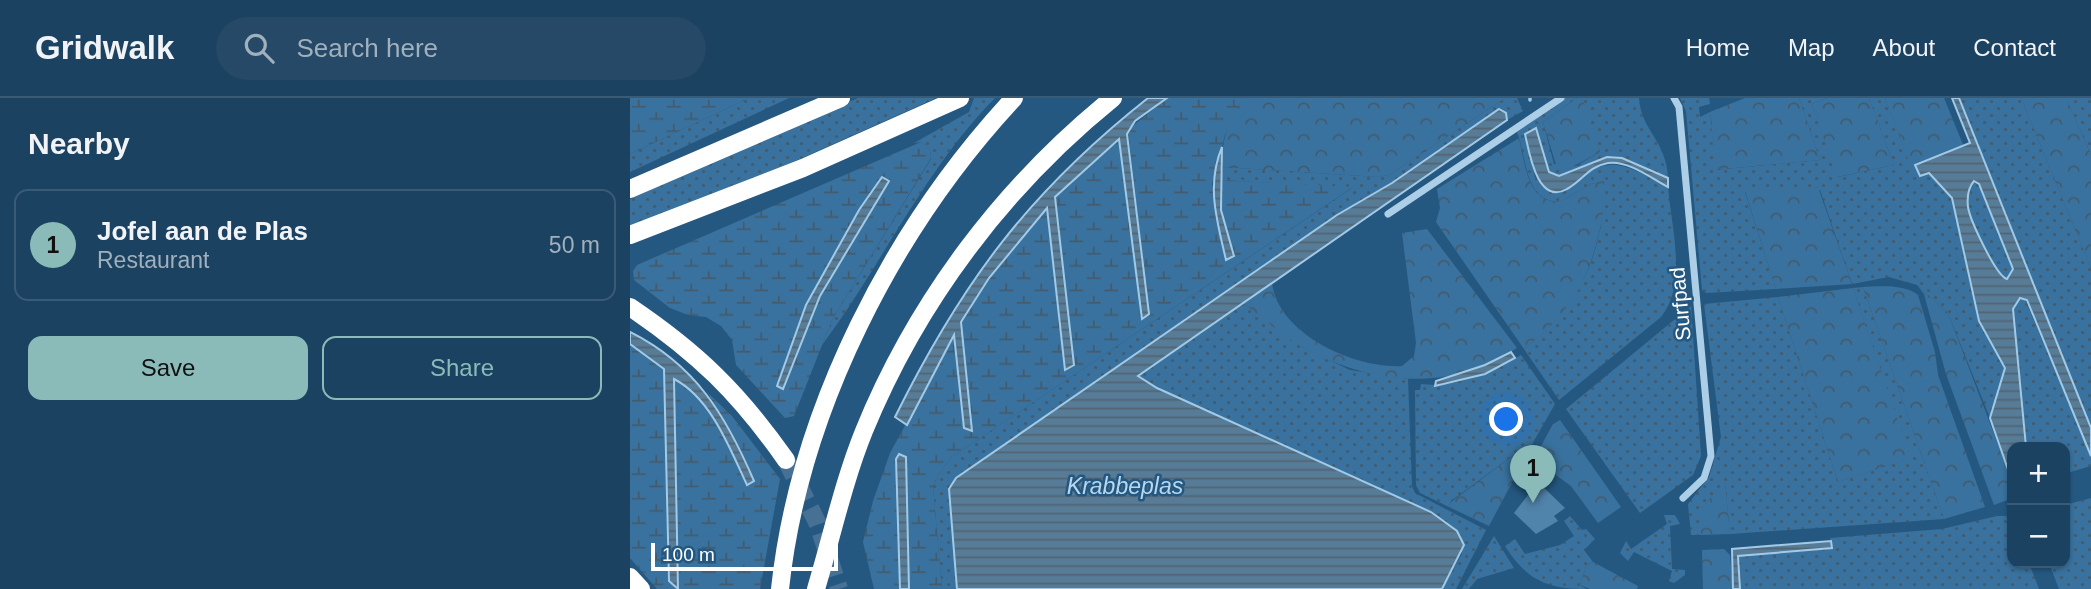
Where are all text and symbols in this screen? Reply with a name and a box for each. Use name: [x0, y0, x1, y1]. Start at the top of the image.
search box: [216, 17, 706, 80]
text: Gridwalk: [35, 29, 174, 66]
icon: search: [240, 29, 278, 67]
text: Search here: [296, 33, 438, 63]
text: Home: [1686, 34, 1750, 61]
text: Map: [1788, 34, 1835, 61]
text: About: [1873, 34, 1935, 61]
text: Contact: [1973, 34, 2056, 61]
text: Nearby: [28, 127, 130, 160]
text: Jofel aan de Plas: [97, 216, 308, 246]
text: 1: [47, 232, 59, 258]
text: 50 m: [549, 232, 600, 258]
text: Restaurant: [97, 247, 210, 273]
street label: Surfpad: [1665, 266, 1695, 342]
button: Save: [28, 336, 308, 400]
button: Share: [322, 336, 602, 400]
your location: [1489, 402, 1523, 436]
map controls: [2007, 442, 2070, 568]
button: +: [2007, 442, 2070, 505]
pin: 1: [1510, 445, 1556, 503]
water label: Krabbeplas: [1067, 473, 1184, 499]
button: −: [2007, 505, 2070, 568]
scale bar: [651, 540, 838, 572]
text: 100 m: [662, 544, 715, 565]

